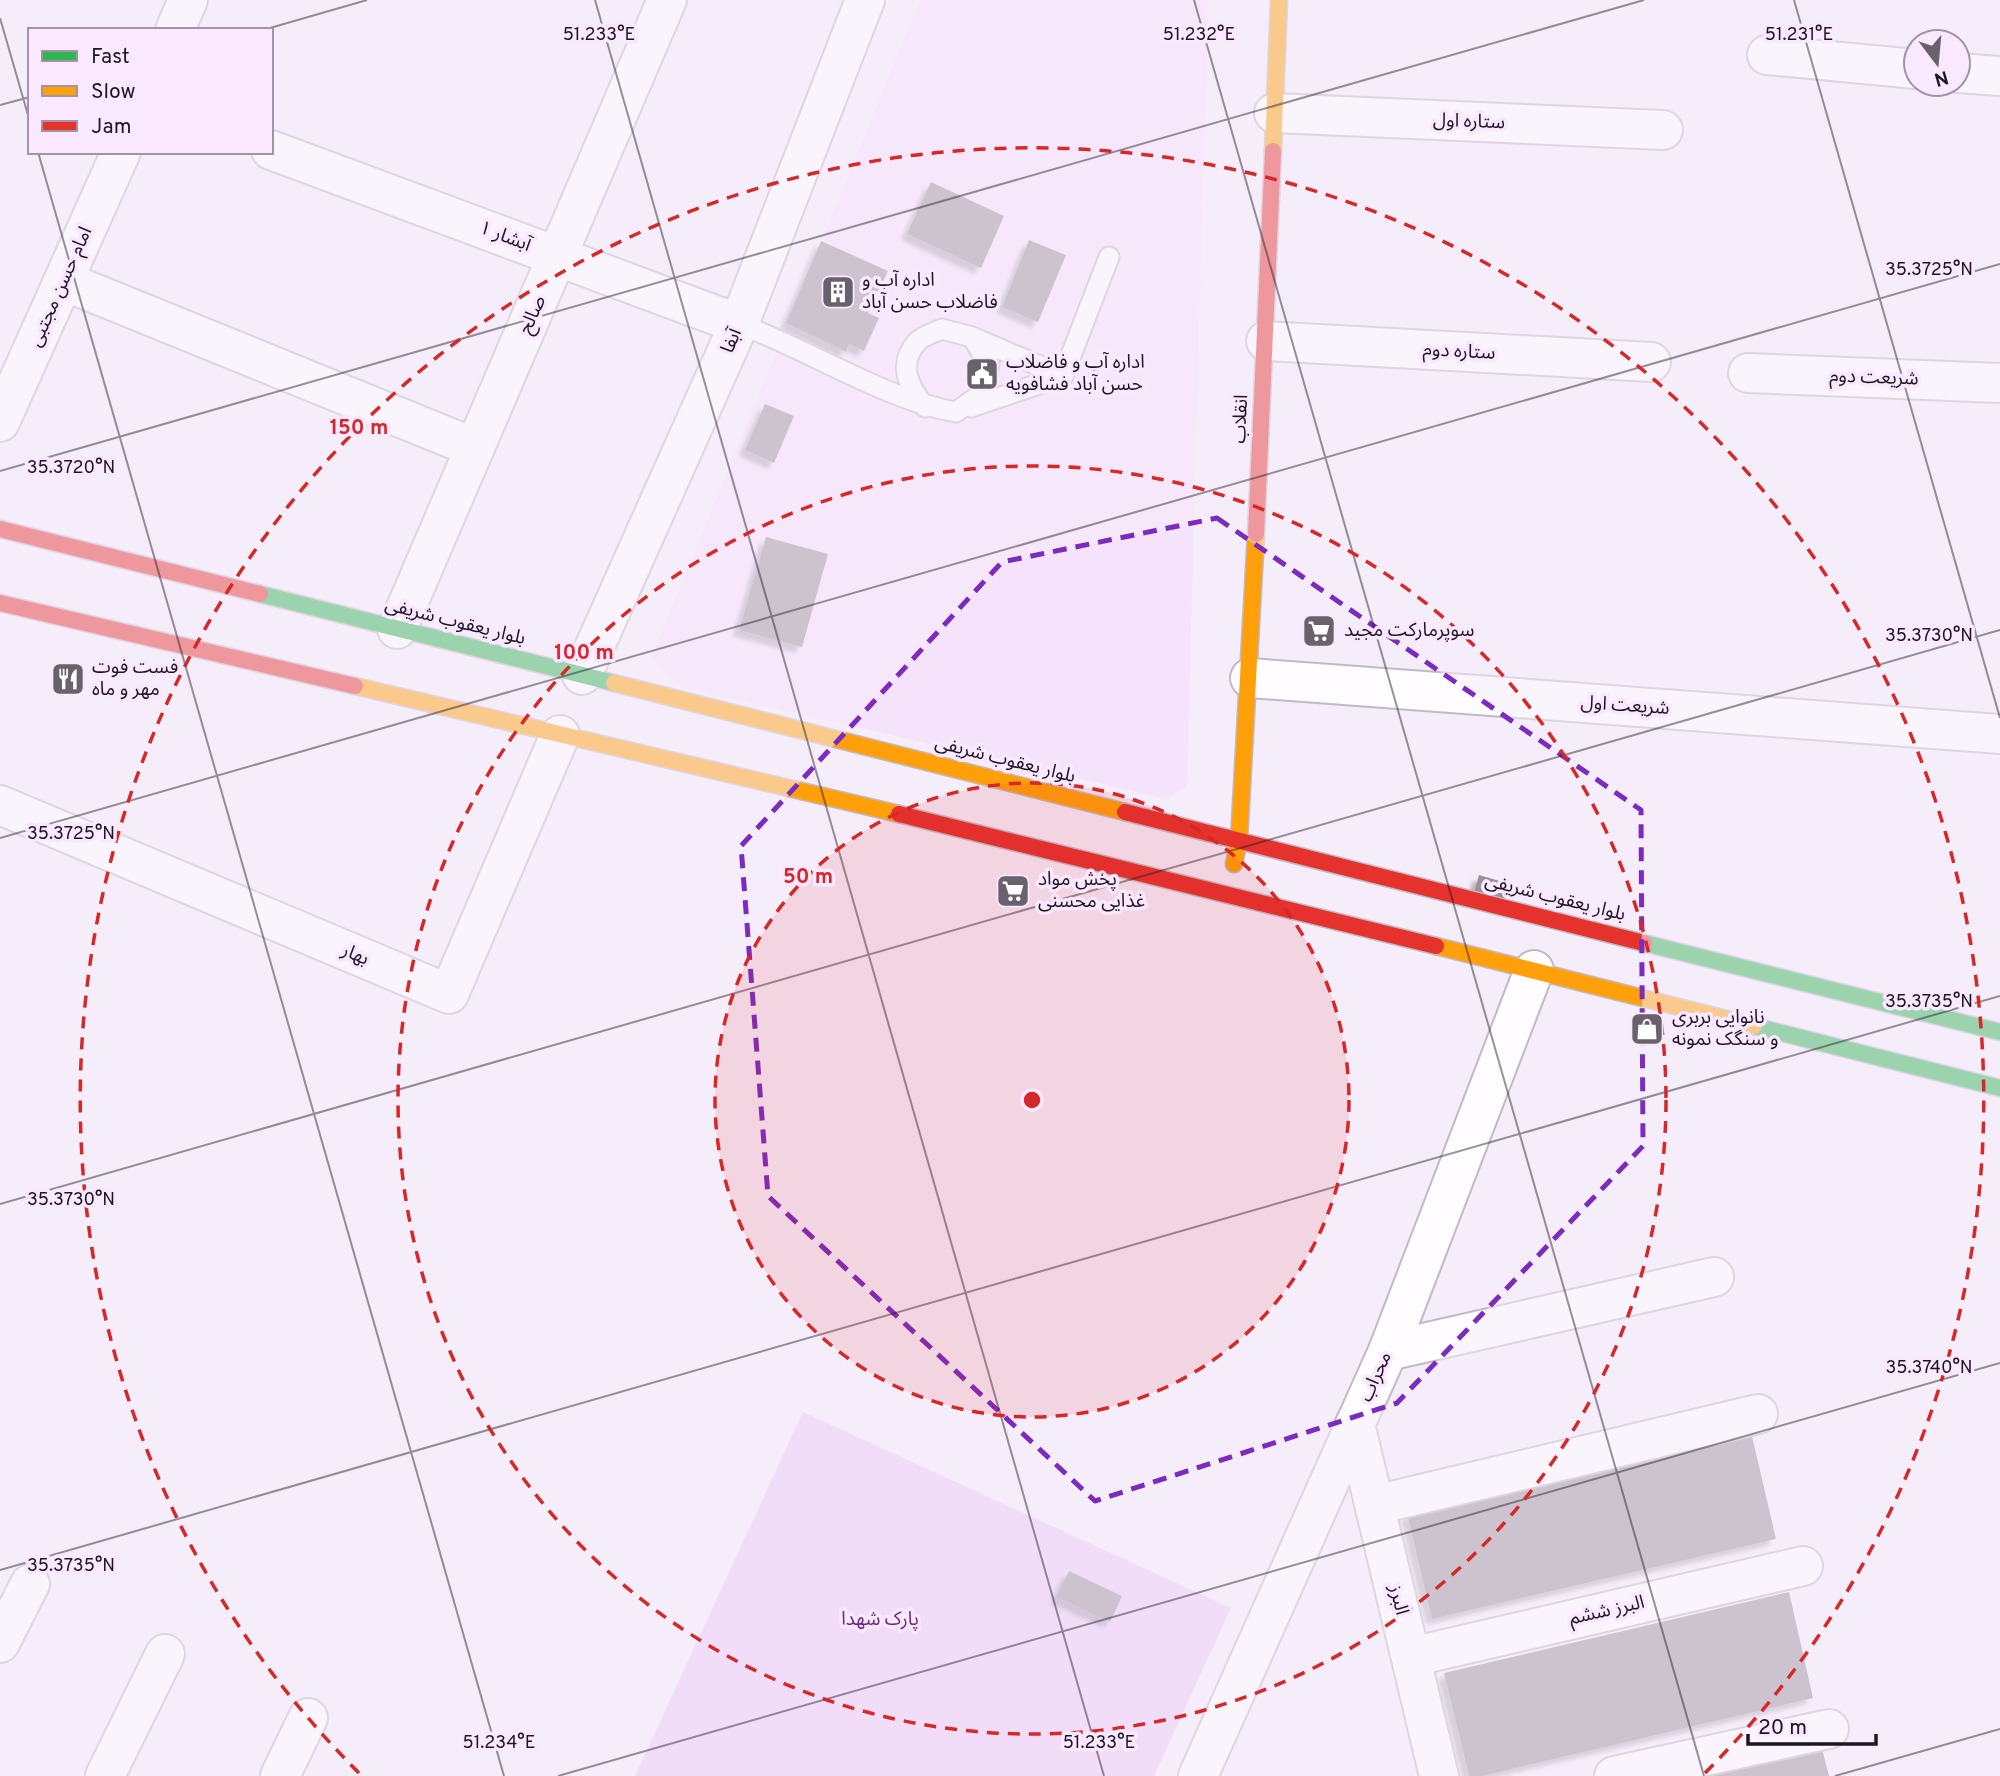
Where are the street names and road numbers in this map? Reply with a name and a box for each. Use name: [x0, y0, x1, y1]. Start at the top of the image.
street label: ستاره اول: [1433, 109, 1505, 135]
street label: آبشار ۱: [476, 216, 536, 258]
street label: امام حسن مجتبی: [24, 223, 99, 351]
street label: صالح: [514, 292, 553, 339]
street label: آبفا: [716, 324, 748, 357]
street label: ستاره دوم: [1422, 338, 1496, 367]
street label: شریعت دوم: [1829, 364, 1919, 393]
street label: انقلاب: [1228, 394, 1254, 444]
street label: بلوار یعقوب شریفی: [382, 593, 528, 651]
street label: شریعت اول: [1580, 691, 1670, 721]
street label: بلوار یعقوب شریفی: [932, 731, 1078, 789]
street label: بلوار یعقوب شریفی: [1482, 869, 1628, 927]
street label: بهار: [337, 938, 372, 971]
street label: محراب: [1354, 1348, 1398, 1406]
street label: البرز: [1382, 1581, 1413, 1618]
street label: البرز ششم: [1567, 1591, 1647, 1632]

